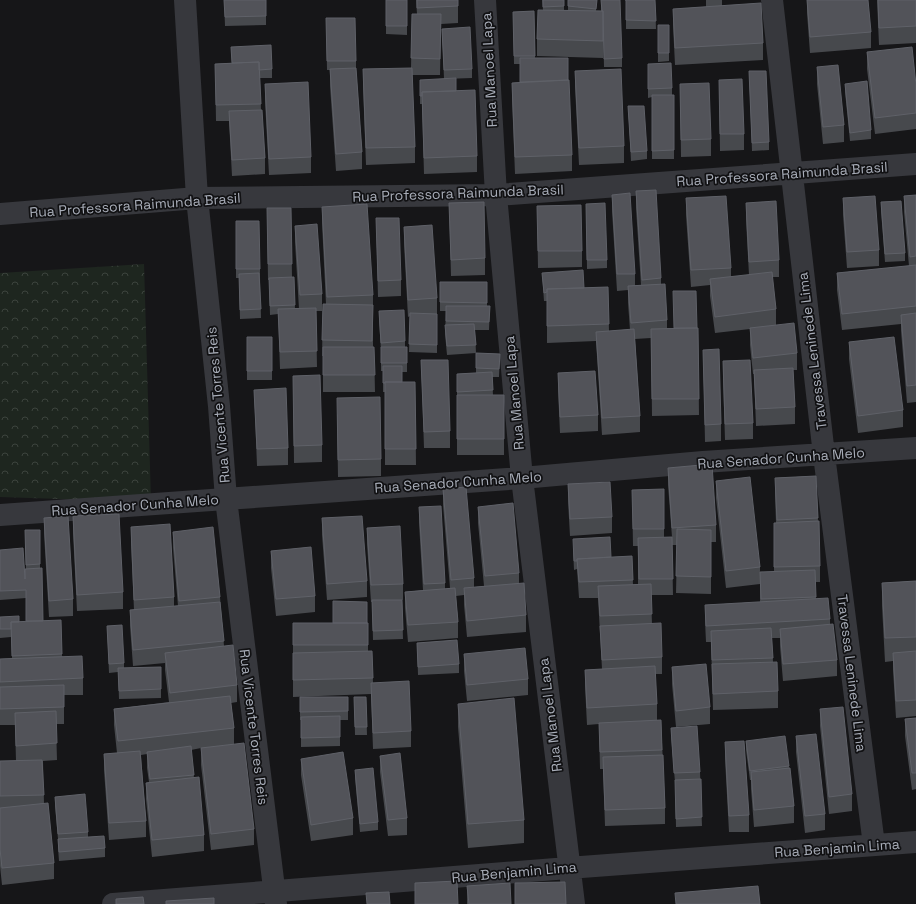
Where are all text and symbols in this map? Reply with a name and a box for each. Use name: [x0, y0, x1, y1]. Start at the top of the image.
street label: Rua Manoel Lapa: [477, 12, 501, 128]
street label: Rua Professora Raimunda Brasil: [676, 158, 888, 190]
street label: Rua Professora Raimunda Brasil: [352, 180, 564, 206]
street label: Rua Professora Raimunda Brasil: [29, 189, 241, 221]
street label: Travessa Leninede Lima: [793, 271, 831, 431]
street label: Rua Vicente Torres Reis: [202, 326, 234, 484]
street label: Rua Manoel Lapa: [500, 335, 528, 451]
street label: Rua Senador Cunha Melo: [697, 443, 865, 473]
street label: Rua Senador Cunha Melo: [374, 467, 542, 497]
street label: Rua Senador Cunha Melo: [51, 490, 219, 520]
street label: Travessa Leninede Lima: [833, 593, 871, 753]
street label: Rua Vicente Torres Reis: [236, 648, 272, 806]
street label: Rua Manoel Lapa: [534, 657, 566, 773]
street label: Rua Benjamin Lima: [774, 835, 900, 861]
street label: Rua Benjamin Lima: [451, 858, 577, 886]

